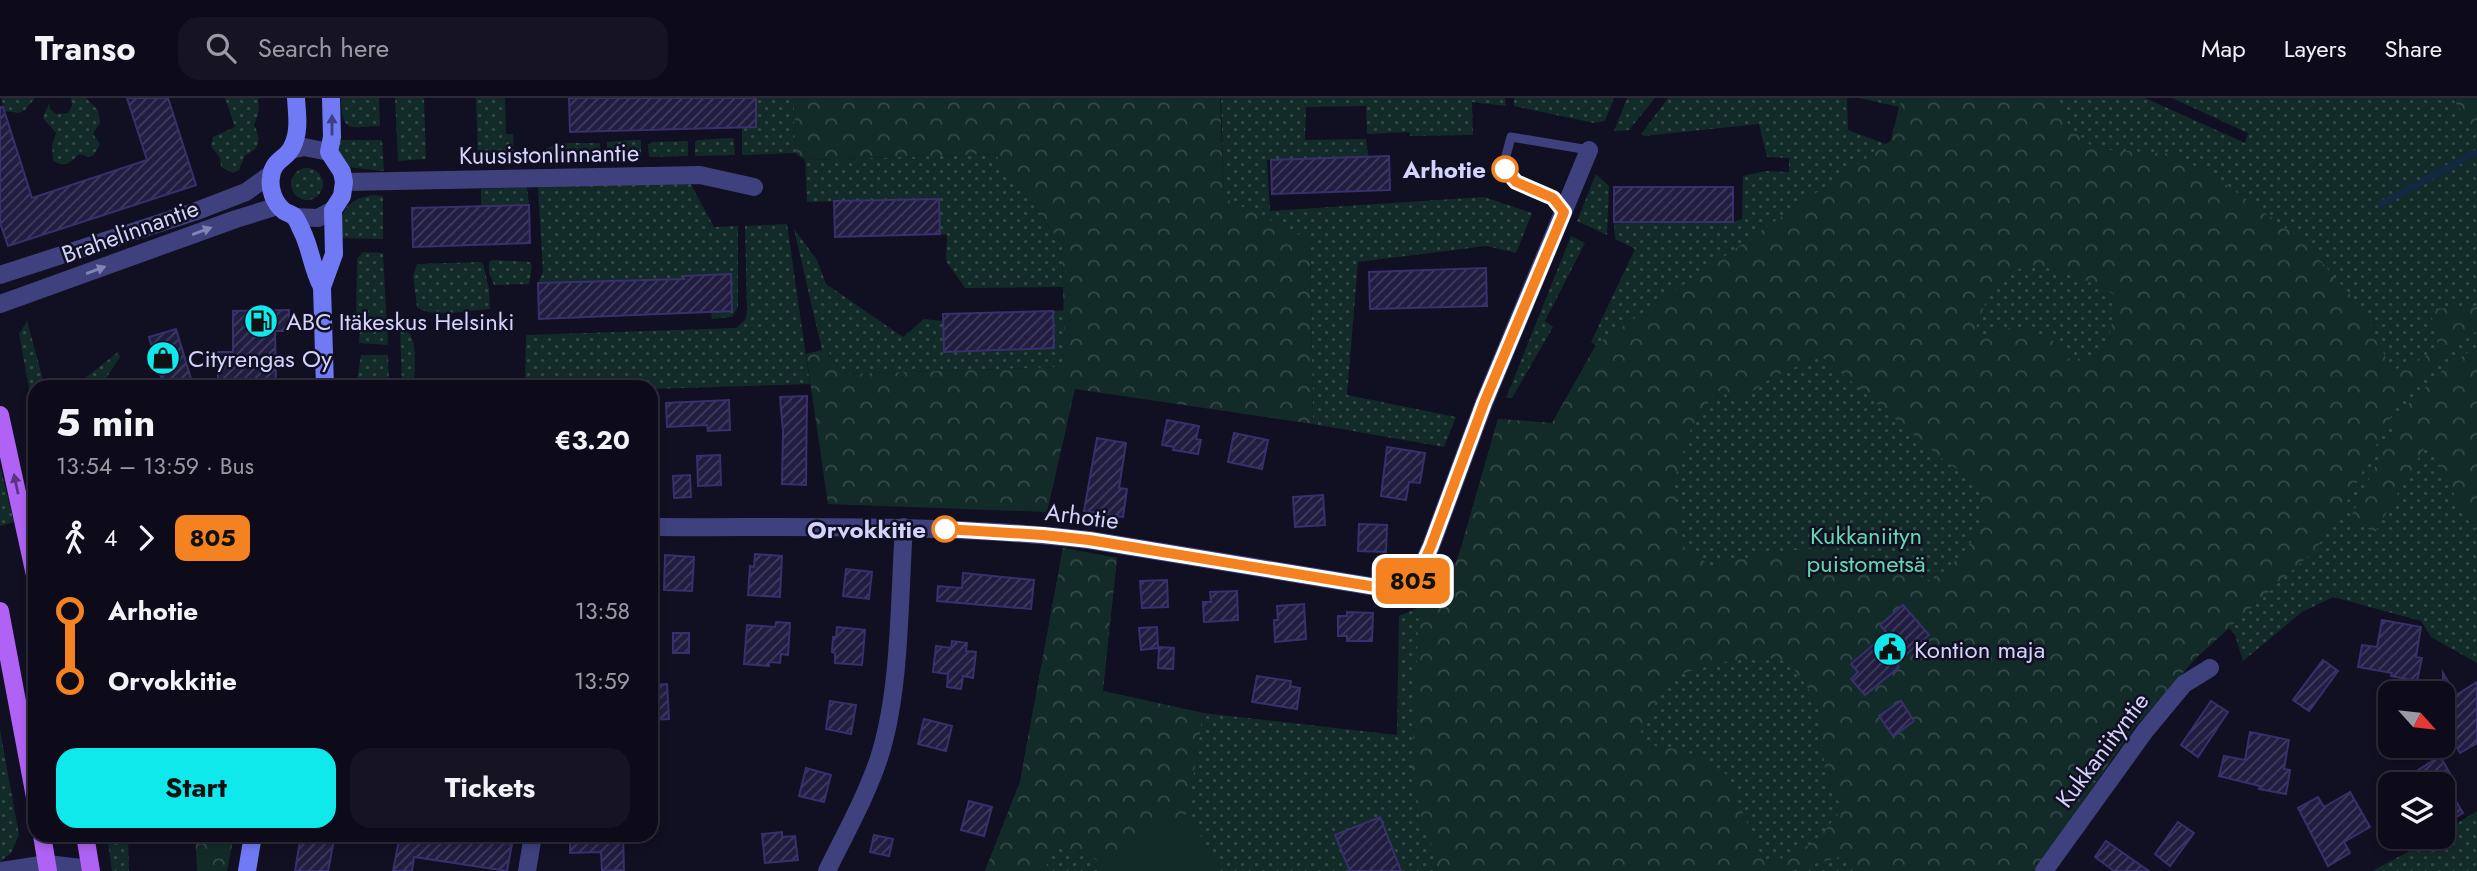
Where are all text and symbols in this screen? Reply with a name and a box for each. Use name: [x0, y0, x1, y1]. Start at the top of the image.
search box: [178, 17, 668, 80]
text: Transo: [35, 25, 136, 72]
icon: search: [202, 29, 240, 67]
text: Search here: [258, 29, 389, 67]
text: Map: [2201, 31, 2246, 66]
text: Layers: [2284, 31, 2346, 66]
text: Share: [2384, 31, 2442, 66]
one-way arrow: [326, 114, 338, 136]
street label: Kuusistonlinnantie: [458, 135, 640, 173]
place label: Arhotie: [1402, 152, 1486, 187]
marker: Arhotie: [1492, 156, 1518, 182]
street label: Brahelinnantie: [57, 190, 203, 272]
one-way arrow: [192, 225, 213, 236]
one-way arrow: [85, 264, 106, 275]
fuel station icon: ABC Itäkeskus Helsinki: [242, 302, 280, 340]
place label: ABC Itäkeskus Helsinki: [286, 304, 515, 339]
shop icon: Cityrengas Oy: [144, 339, 182, 377]
place label: Cityrengas Oy: [188, 341, 332, 376]
text: 5 min: [56, 395, 155, 450]
text: €3.20: [555, 421, 630, 459]
text: 13:54 – 13:59 · Bus: [56, 449, 254, 483]
one-way arrow: [10, 473, 21, 495]
street label: Arhotie: [1043, 494, 1121, 538]
place label: Orvokkitie: [807, 512, 926, 547]
marker: Orvokkitie: [932, 516, 958, 542]
park label: Kukkaniityn puistometsä: [1806, 518, 1926, 581]
icon: walk: [56, 519, 94, 557]
icon: forward: [127, 519, 165, 557]
text: 805: [189, 520, 236, 555]
text: 4: [104, 521, 117, 555]
line badge: 805: [1373, 558, 1453, 604]
text: 805: [1390, 563, 1436, 598]
text: Arhotie: [108, 592, 198, 630]
text: 13:58: [575, 594, 630, 628]
public building icon: Kontion maja: [1871, 630, 1909, 668]
place label: Kontion maja: [1914, 632, 2045, 667]
text: Orvokkitie: [108, 662, 237, 700]
text: 13:59: [574, 664, 630, 698]
north arrow: [2378, 681, 2455, 758]
map controls: [2378, 681, 2455, 849]
street label: Kukkaniityntie: [2047, 685, 2157, 815]
button: Start: [56, 748, 336, 828]
button: Tickets: [350, 748, 630, 828]
button: layers: [2378, 772, 2455, 849]

